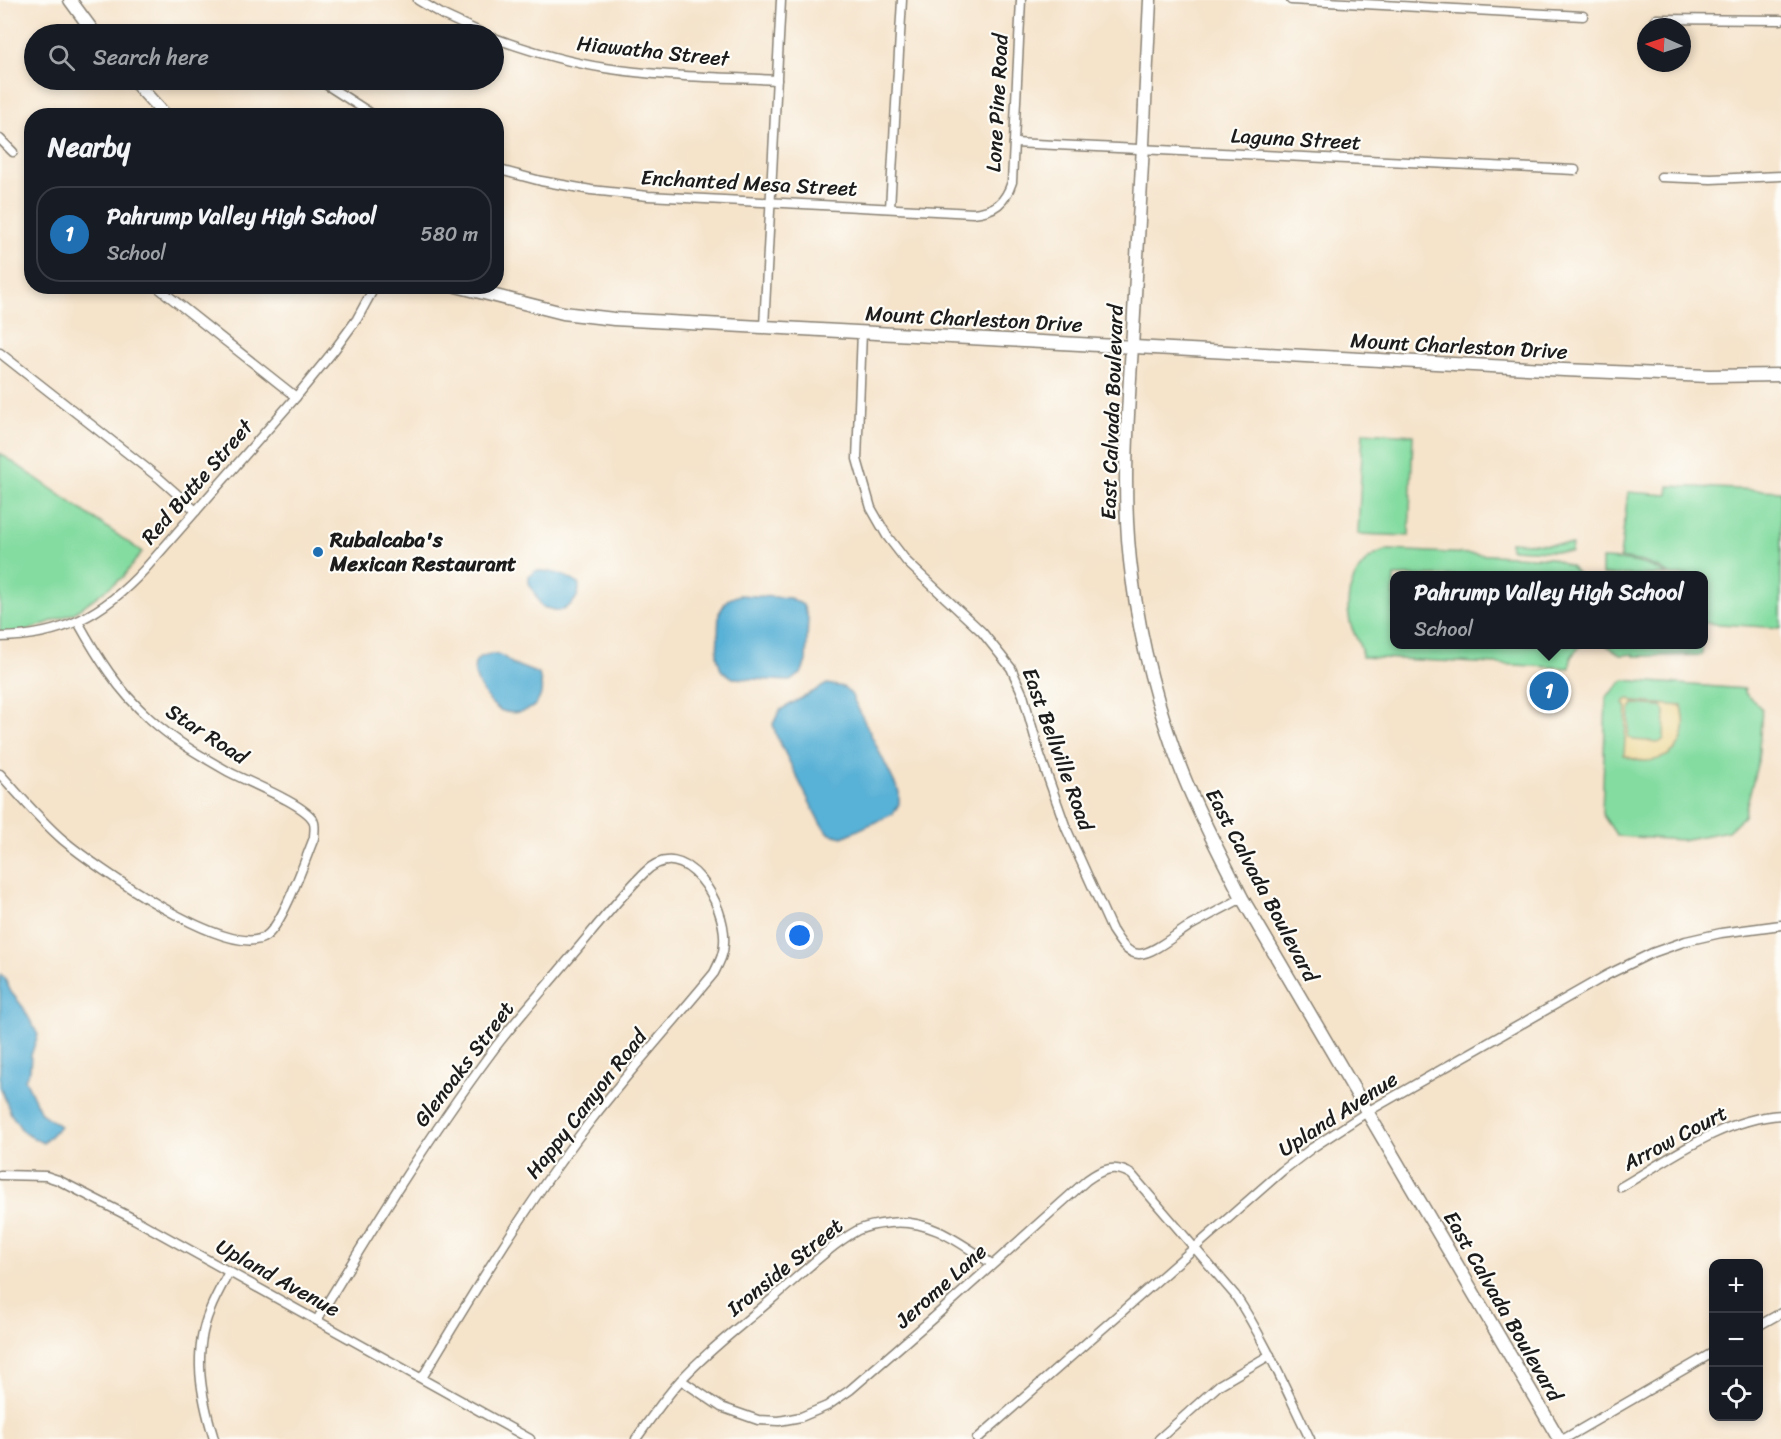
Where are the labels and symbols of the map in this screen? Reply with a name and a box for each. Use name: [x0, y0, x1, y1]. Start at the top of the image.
north arrow: [1637, 18, 1691, 72]
street label: Hiawatha Street: [575, 24, 732, 78]
street label: Lone Pine Road: [974, 31, 1020, 173]
street label: Laguna Street: [1230, 117, 1362, 161]
street label: Enchanted Mesa Street: [640, 158, 858, 208]
street label: Mount Charleston Drive: [864, 294, 1084, 344]
street label: East Calvada Boulevard: [1089, 302, 1135, 520]
street label: Mount Charleston Drive: [1349, 321, 1569, 371]
street label: Red Butte Street: [131, 409, 264, 554]
place label: Rubalcaba's Mexican Restaurant: [329, 521, 517, 583]
marker: Rubalcaba's Mexican Restaurant: [311, 545, 325, 559]
street label: East Bellville Road: [1011, 662, 1106, 838]
pin: 1: [1530, 668, 1568, 714]
street label: Star Road: [158, 693, 258, 776]
street label: East Calvada Boulevard: [1195, 781, 1330, 991]
your location: [785, 921, 814, 950]
street label: Glenoaks Street: [404, 993, 524, 1135]
street label: Happy Canyon Road: [515, 1019, 658, 1187]
street label: Upland Avenue: [1270, 1061, 1406, 1167]
street label: Arrow Court: [1615, 1094, 1734, 1182]
street label: East Calvada Boulevard: [1433, 1203, 1574, 1410]
street label: Ironside Street: [717, 1208, 852, 1327]
street label: Upland Avenue: [209, 1228, 347, 1328]
street label: Jerome Lane: [885, 1234, 996, 1339]

